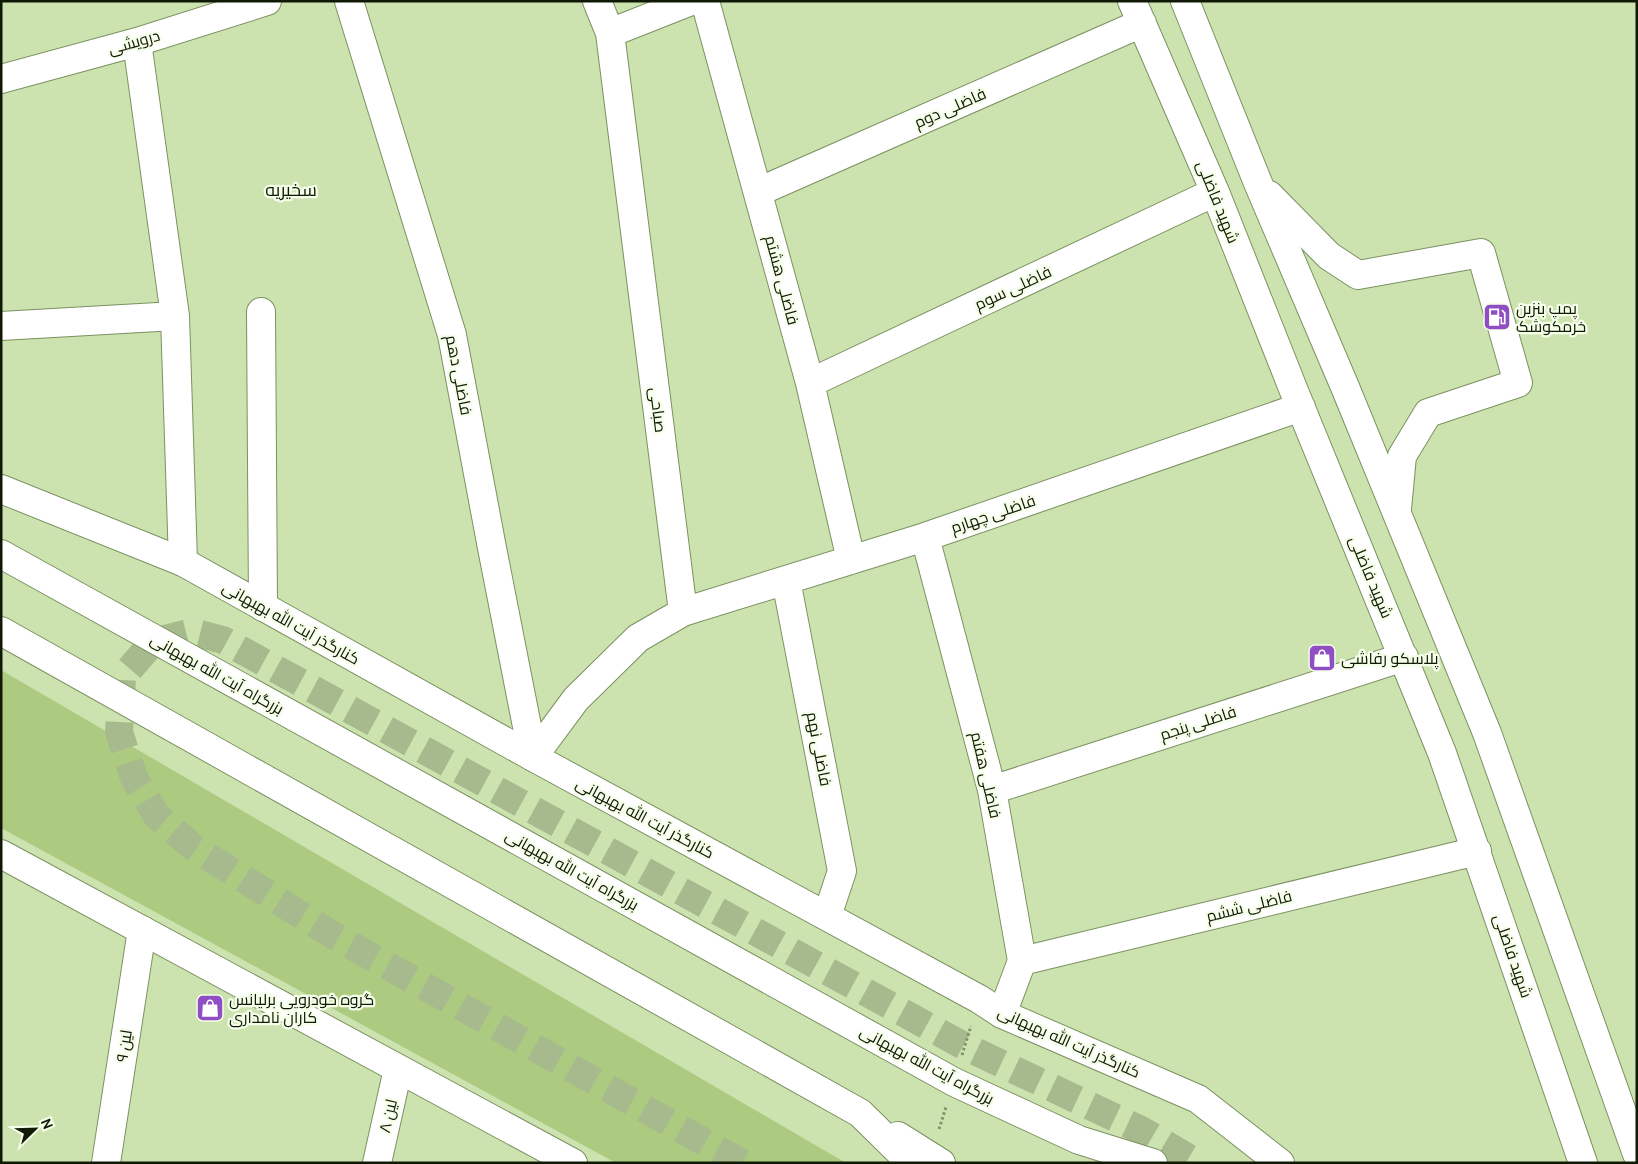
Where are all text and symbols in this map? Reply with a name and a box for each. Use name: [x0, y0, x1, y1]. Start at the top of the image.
street label: درویشی: [106, 26, 162, 59]
street label: فاضلی دوم: [911, 84, 990, 134]
street label: شهید فاضلی: [1192, 158, 1243, 246]
district label: سخیریه: [265, 179, 317, 201]
street label: فاضلی هشتم: [759, 233, 803, 327]
street label: فاضلی سوم: [972, 262, 1055, 316]
place label: پمپ بنزین خرمکوشک: [1516, 299, 1586, 336]
fuel station icon: پمپ بنزین خرمکوشک: [1482, 302, 1512, 332]
street label: فاضلی دهم: [440, 333, 476, 417]
street label: صباحی: [645, 386, 670, 434]
street label: فاضلی چهارم: [948, 491, 1039, 539]
street label: شهید فاضلی: [1344, 533, 1397, 621]
street label: کنارگذر آیت الله بهبهانی: [219, 576, 363, 670]
street label: بزرگراه آیت الله بهبهانی: [147, 629, 287, 719]
shop icon: پلاسکو رفاشی: [1307, 643, 1337, 673]
place label: پلاسکو رفاشی: [1341, 649, 1439, 670]
street label: فاضلی پنجم: [1157, 702, 1239, 746]
street label: فاضلی نهم: [800, 710, 836, 788]
street label: فاضلی هفتم: [965, 730, 1005, 821]
street label: کنارگذر آیت الله بهبهانی: [572, 773, 718, 863]
street label: بزرگراه آیت الله بهبهانی: [502, 825, 642, 915]
street label: فاضلی ششم: [1204, 886, 1294, 928]
street label: شهید فاضلی: [1489, 912, 1536, 1001]
place label: گروه خودرویی برلیانس کاران نامداری: [229, 990, 374, 1028]
shop icon: گروه خودرویی برلیانس کاران نامداری: [195, 993, 225, 1023]
street label: کنارگذر آیت الله بهبهانی: [994, 1001, 1144, 1083]
street label: بزرگراه آیت الله بهبهانی: [856, 1021, 998, 1109]
street label: لین ۹: [112, 1029, 137, 1064]
street label: لین ۸: [375, 1097, 402, 1135]
north arrow: [10, 1104, 60, 1154]
text: N: [37, 1116, 57, 1132]

